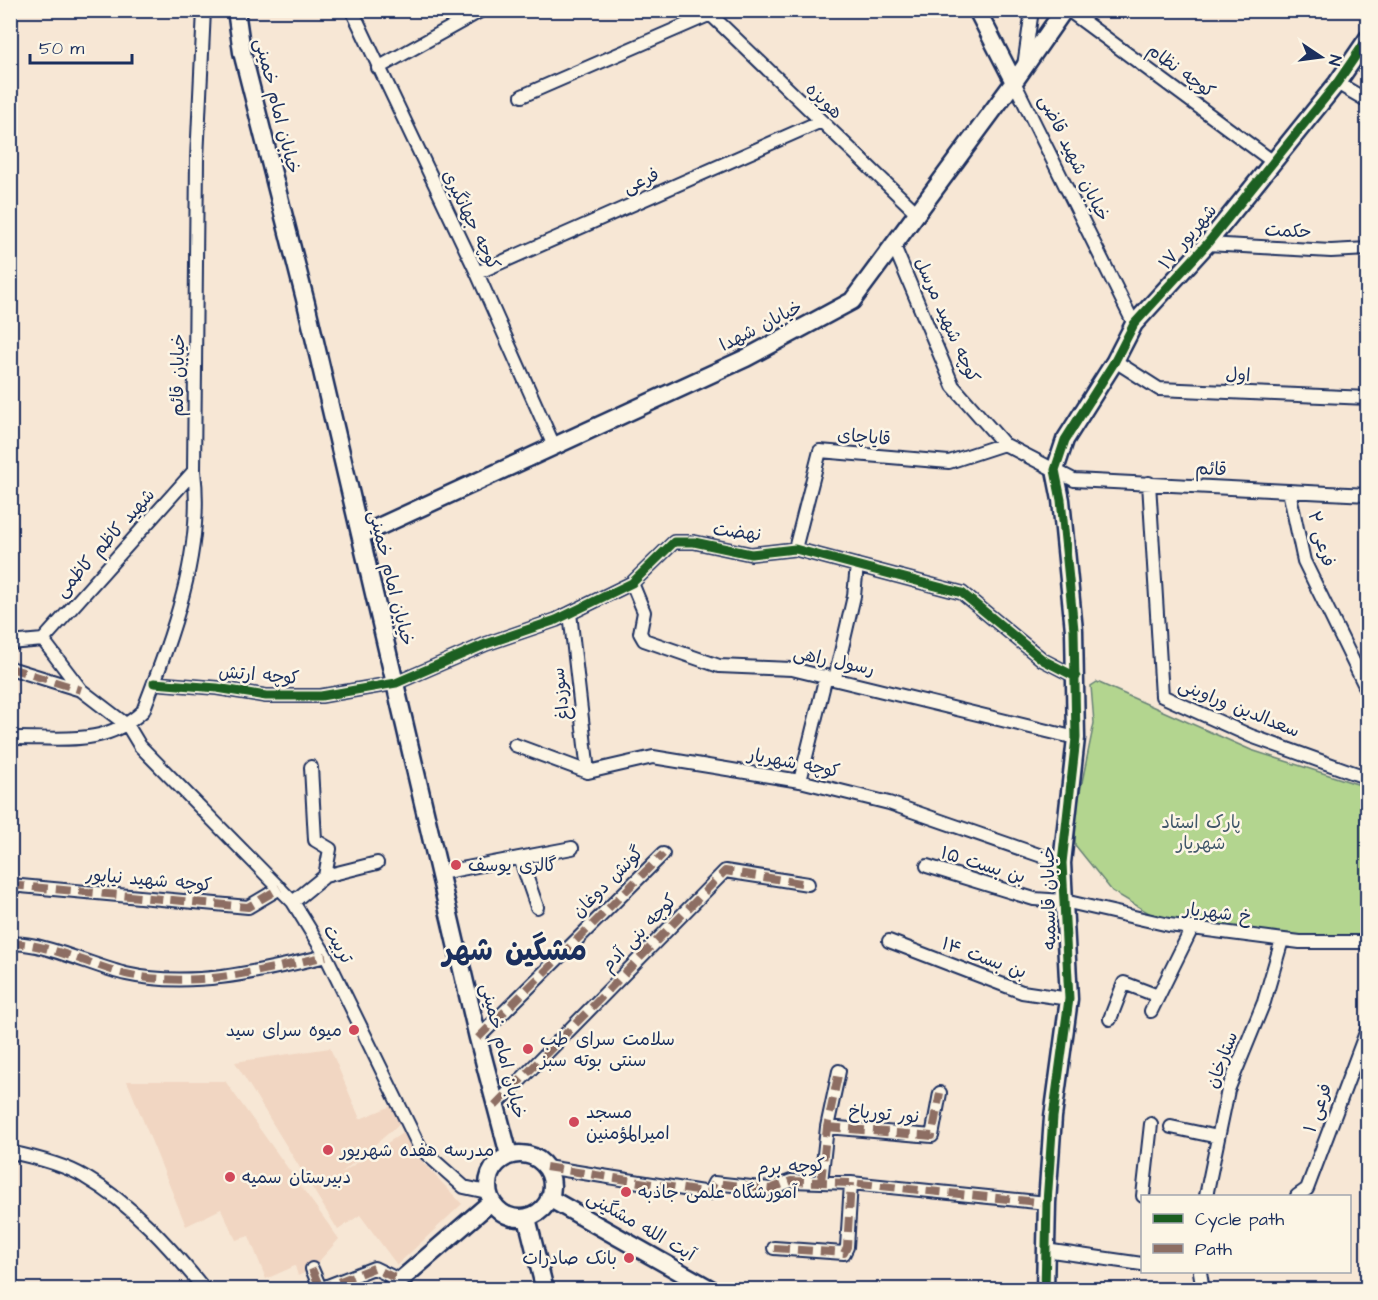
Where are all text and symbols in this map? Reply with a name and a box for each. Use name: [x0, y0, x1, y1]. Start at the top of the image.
scale bar: [30, 27, 132, 65]
north arrow: [1291, 27, 1351, 87]
text: 50 m: [39, 36, 84, 61]
street label: خیابان امام خمینی: [247, 36, 306, 177]
street label: کوچه نظام: [1141, 38, 1220, 105]
text: N: [1323, 53, 1346, 68]
street label: هویزه: [800, 77, 848, 125]
street label: خیابان شهید قاضی: [1033, 90, 1115, 226]
street label: فرعی: [619, 162, 663, 200]
street label: کوچه جهانگیری: [436, 166, 506, 275]
street label: ۱۷ شهریور: [1153, 199, 1223, 275]
street label: حکمت: [1264, 217, 1312, 245]
street label: کوچه شهید مرسل: [908, 253, 986, 387]
street label: خیابان شهدا: [715, 295, 807, 357]
street label: خیابان قائم: [165, 333, 192, 417]
street label: اول: [1225, 362, 1251, 388]
street label: قایاچای: [836, 422, 892, 452]
street label: قائم: [1195, 456, 1227, 483]
street label: شهید کاظم کاظمی: [49, 483, 161, 604]
street label: خیابان امام خمینی: [361, 508, 420, 649]
street label: فرعی ۲: [1301, 508, 1341, 570]
street label: نهضت: [711, 517, 763, 547]
street label: رسول راهی: [791, 640, 877, 682]
street label: کوچه ارتش: [218, 659, 301, 691]
street label: سوزداغ: [545, 666, 577, 722]
street label: سعدالدین وراوینی: [1175, 672, 1303, 744]
street label: کوچه شهریار: [744, 741, 842, 784]
park label: پارک استاد شهریار: [1161, 810, 1241, 856]
street label: گونش دوغان: [567, 840, 650, 923]
street label: بن بست ۱۵: [937, 840, 1029, 890]
street label: خیابان قاسمیه: [1036, 846, 1062, 950]
place label: گالری یوسف: [468, 853, 557, 878]
marker: گالری یوسف: [449, 858, 463, 872]
street label: کوچه شهید نیاپور: [84, 862, 213, 898]
street label: کوچه بنی آدم: [595, 888, 683, 978]
street label: خ شهریار: [1180, 896, 1253, 930]
street label: تربیت: [317, 920, 359, 969]
district label: مشگین شهر: [440, 930, 587, 972]
street label: بن بست ۱۴: [938, 931, 1030, 985]
street label: خیابان امام خمینی: [473, 981, 532, 1122]
place label: میوه سرای سید: [226, 1018, 342, 1043]
marker: میوه سرای سید: [347, 1023, 361, 1037]
place label: سلامت سرای طب سنتی بوته سبز: [538, 1027, 675, 1073]
street label: ستارخان: [1200, 1028, 1244, 1092]
marker: سلامت سرای طب سنتی بوته سبز: [521, 1042, 535, 1056]
street label: فرعی ۱: [1298, 1080, 1338, 1136]
street label: نور تورپاخ: [848, 1098, 920, 1130]
place label: مسجد امیرالمؤمنین: [586, 1100, 670, 1146]
marker: مسجد امیرالمؤمنین: [567, 1115, 581, 1129]
place label: مدرسه هفده شهریور: [338, 1138, 494, 1163]
marker: مدرسه هفده شهریور: [321, 1143, 335, 1157]
street label: کوچه برم: [756, 1153, 826, 1182]
place label: دبیرستان سمیه: [242, 1165, 351, 1190]
marker: دبیرستان سمیه: [223, 1170, 237, 1184]
place label: آمورشگاه علمی جاذبه: [638, 1180, 798, 1205]
street label: آیت الله مشگینی: [582, 1185, 701, 1268]
marker: آمورشگاه علمی جاذبه: [619, 1185, 633, 1199]
legend: [1141, 1195, 1351, 1273]
text: Cycle path: [1195, 1207, 1284, 1233]
text: Path: [1195, 1237, 1232, 1262]
place label: بانک صادرات: [522, 1246, 617, 1271]
marker: بانک صادرات: [622, 1251, 636, 1265]

